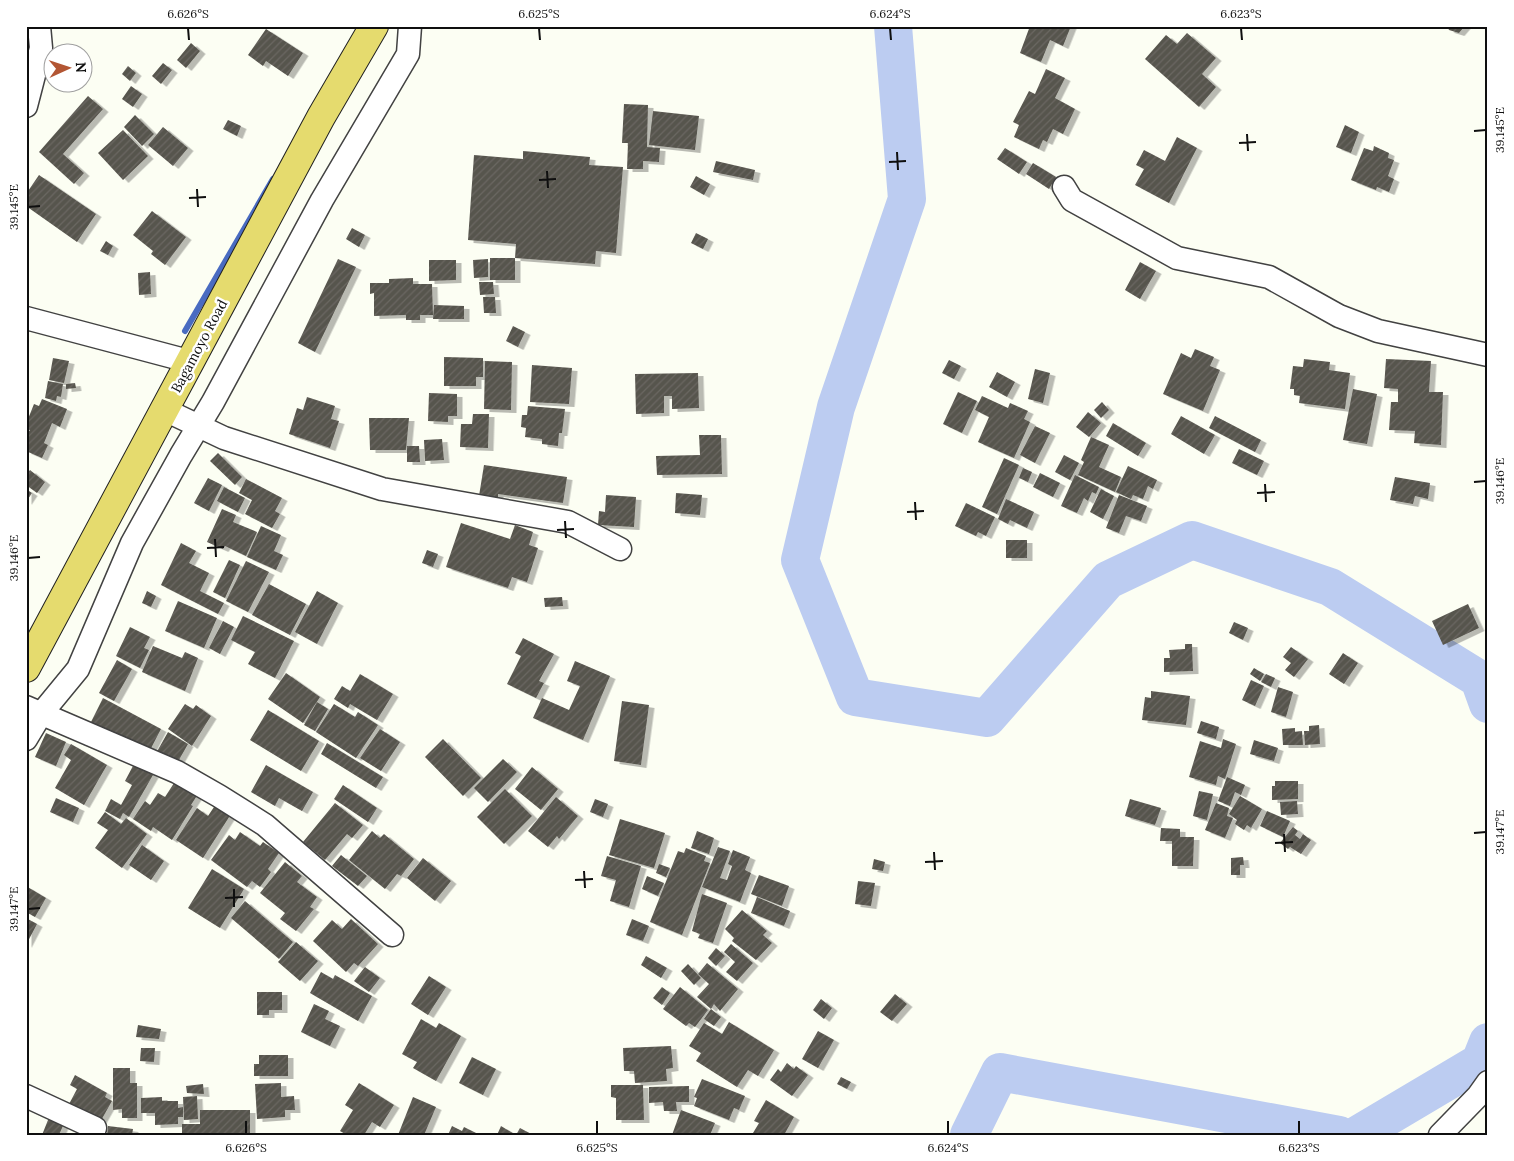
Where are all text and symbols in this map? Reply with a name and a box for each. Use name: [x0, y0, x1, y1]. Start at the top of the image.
text: 6.626°S: [167, 6, 209, 21]
text: 6.625°S: [518, 6, 560, 21]
text: 6.624°S: [870, 6, 911, 21]
text: 6.623°S: [1220, 6, 1262, 21]
north arrow: [42, 42, 92, 92]
text: N: [72, 61, 90, 73]
text: 39.145°E: [1492, 107, 1507, 153]
text: 39.145°E: [6, 184, 21, 230]
street label: Bagamoyo Road: [167, 296, 231, 396]
text: 39.146°E: [1492, 458, 1507, 504]
text: 39.146°E: [6, 535, 21, 581]
text: 39.147°E: [1492, 809, 1507, 855]
text: 39.147°E: [6, 886, 21, 932]
text: 6.626°S: [225, 1140, 267, 1155]
text: 6.625°S: [576, 1140, 618, 1155]
text: 6.624°S: [928, 1140, 969, 1155]
text: 6.623°S: [1278, 1140, 1320, 1155]

